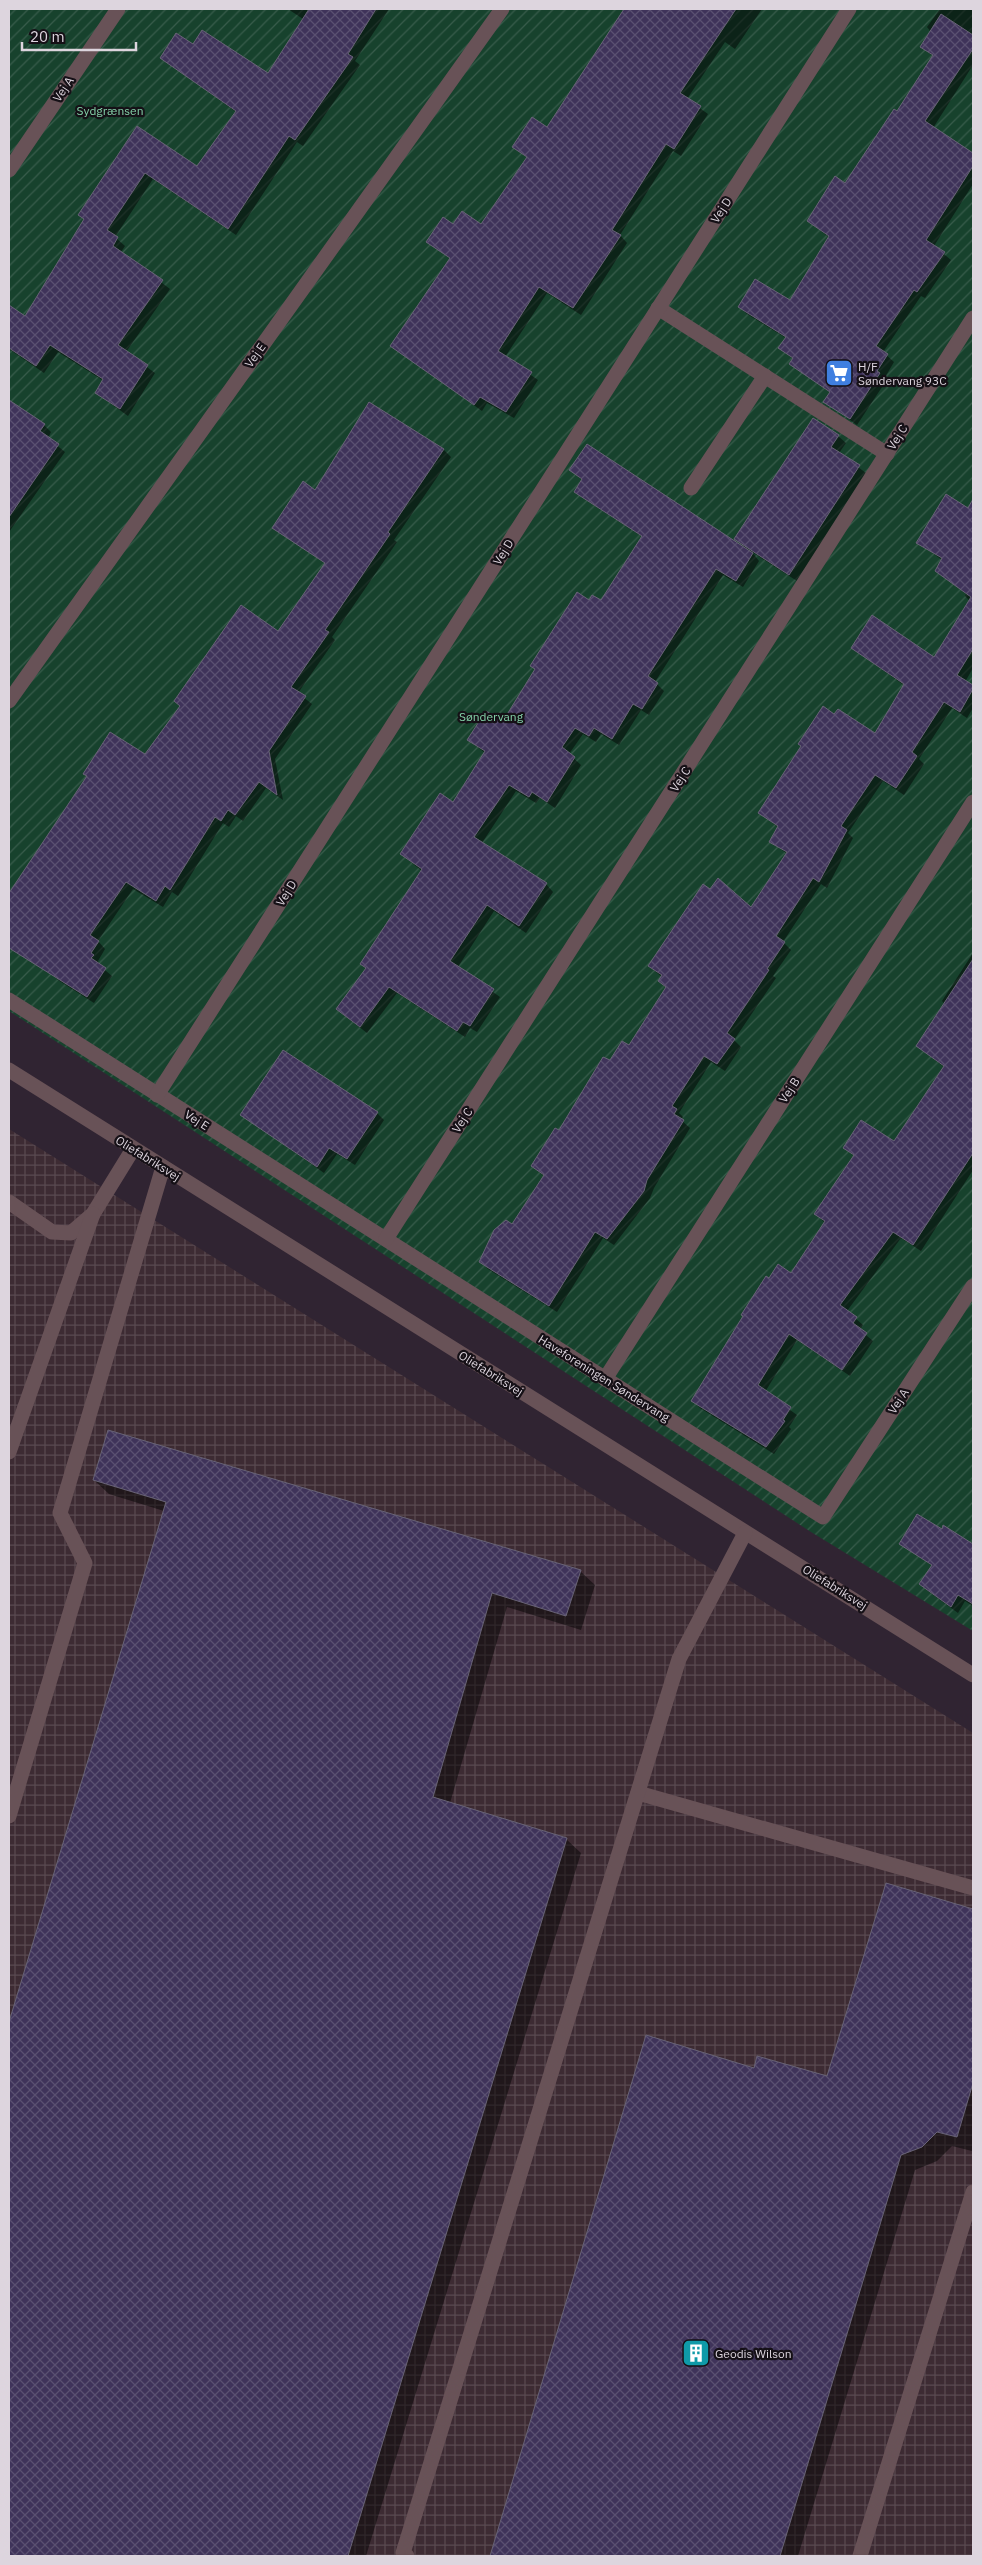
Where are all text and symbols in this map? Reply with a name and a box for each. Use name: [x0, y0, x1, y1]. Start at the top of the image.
scale bar: [22, 20, 136, 52]
text: 20 m: [30, 27, 65, 46]
street label: Vej A: [49, 73, 77, 104]
park label: Sydgrænsen: [77, 103, 144, 118]
street label: Vej D: [707, 194, 735, 226]
street label: Vej E: [241, 340, 269, 370]
supermarket icon: H/F Søndervang 93C: [824, 358, 854, 388]
place label: H/F Søndervang 93C: [858, 359, 947, 388]
street label: Vej C: [884, 421, 911, 452]
street label: Vej D: [489, 536, 517, 568]
park label: Søndervang: [459, 709, 524, 724]
street label: Vej C: [666, 763, 694, 794]
street label: Vej D: [272, 877, 300, 909]
street label: Vej B: [775, 1074, 803, 1105]
street label: Vej C: [448, 1104, 476, 1135]
street label: Vej E: [182, 1107, 212, 1133]
street label: Oliefabriksvej: [113, 1132, 183, 1184]
street label: Haveforeningen Søndervang: [536, 1331, 673, 1425]
street label: Oliefabriksvej: [456, 1347, 526, 1399]
street label: Vej A: [884, 1385, 912, 1416]
street label: Oliefabriksvej: [800, 1561, 870, 1613]
building icon: Geodis Wilson: [681, 2338, 711, 2368]
place label: Geodis Wilson: [715, 2346, 792, 2361]

